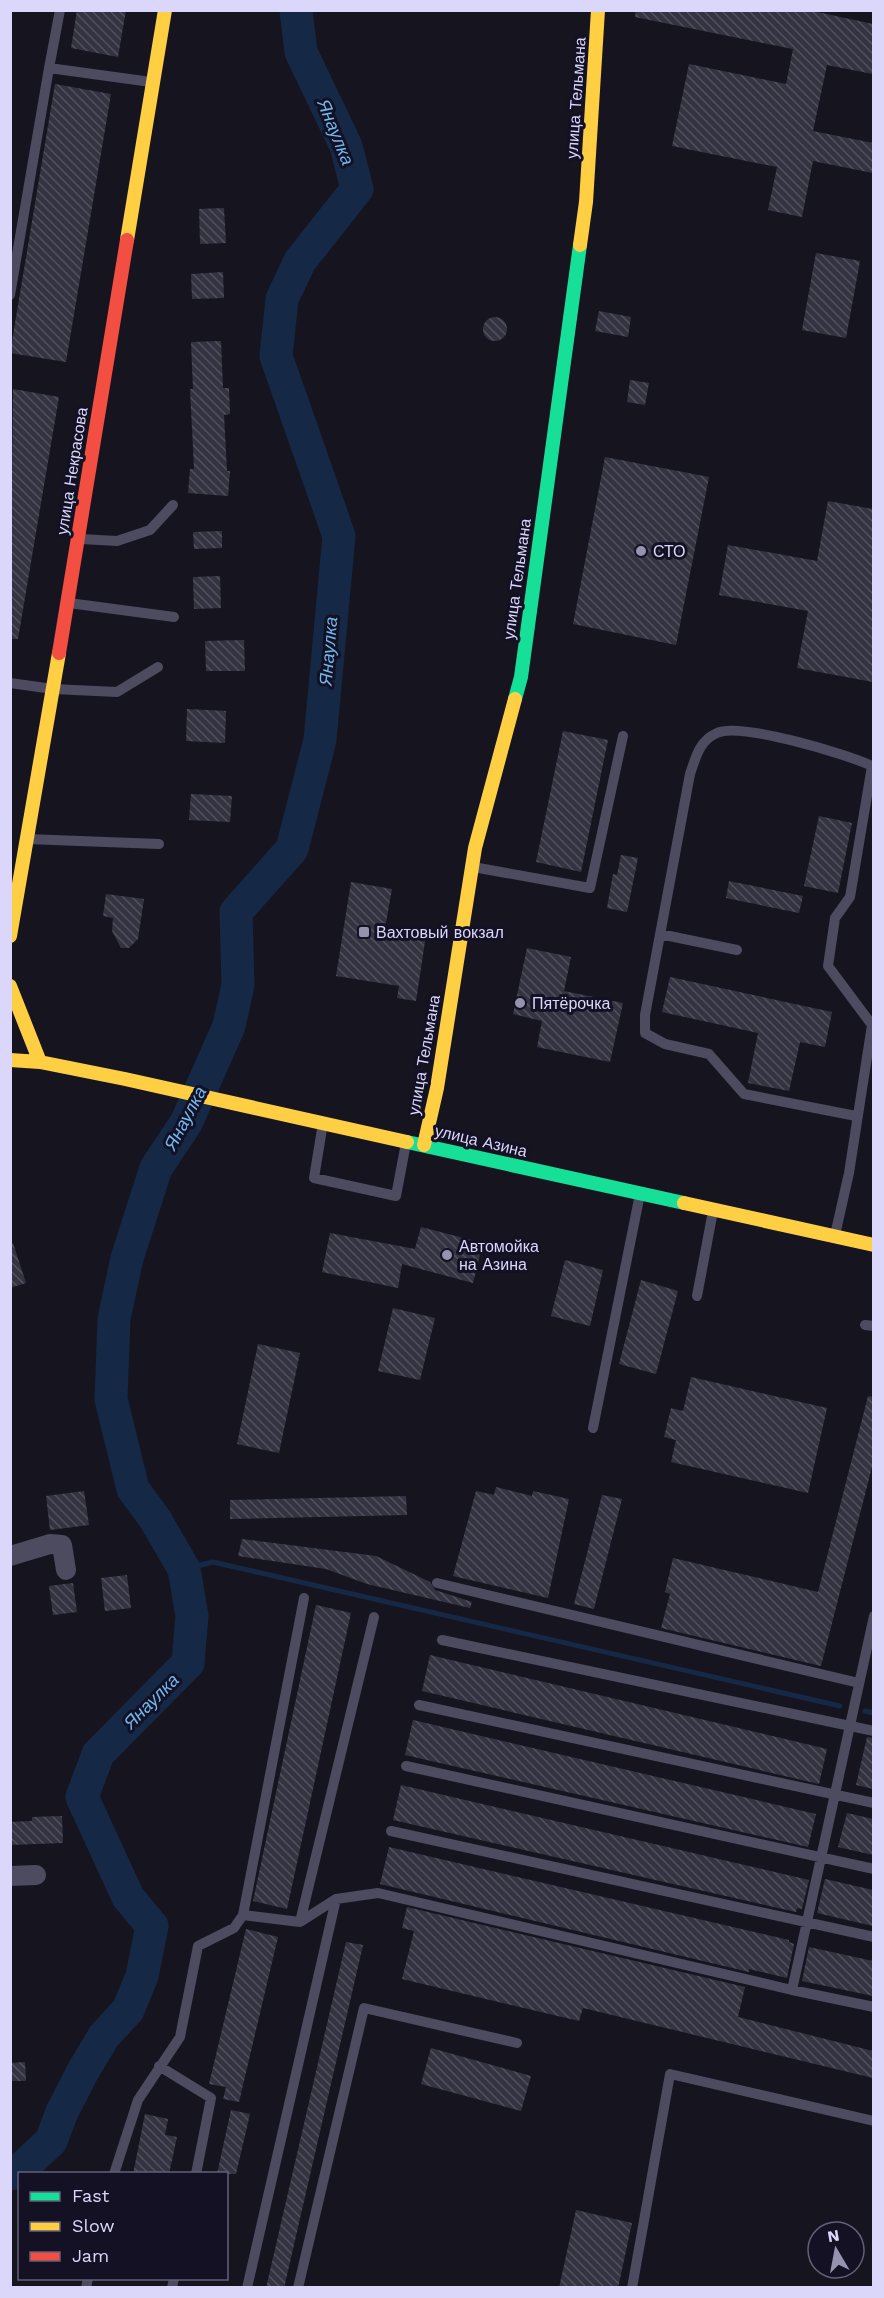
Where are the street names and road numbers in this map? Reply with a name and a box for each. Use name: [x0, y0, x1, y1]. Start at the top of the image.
street label: улица Тельмана: [562, 36, 590, 160]
street label: улица Некрасова: [53, 406, 91, 536]
street label: улица Тельмана: [499, 517, 535, 641]
street label: улица Тельмана: [404, 993, 444, 1117]
street label: улица Азина: [433, 1121, 529, 1161]

